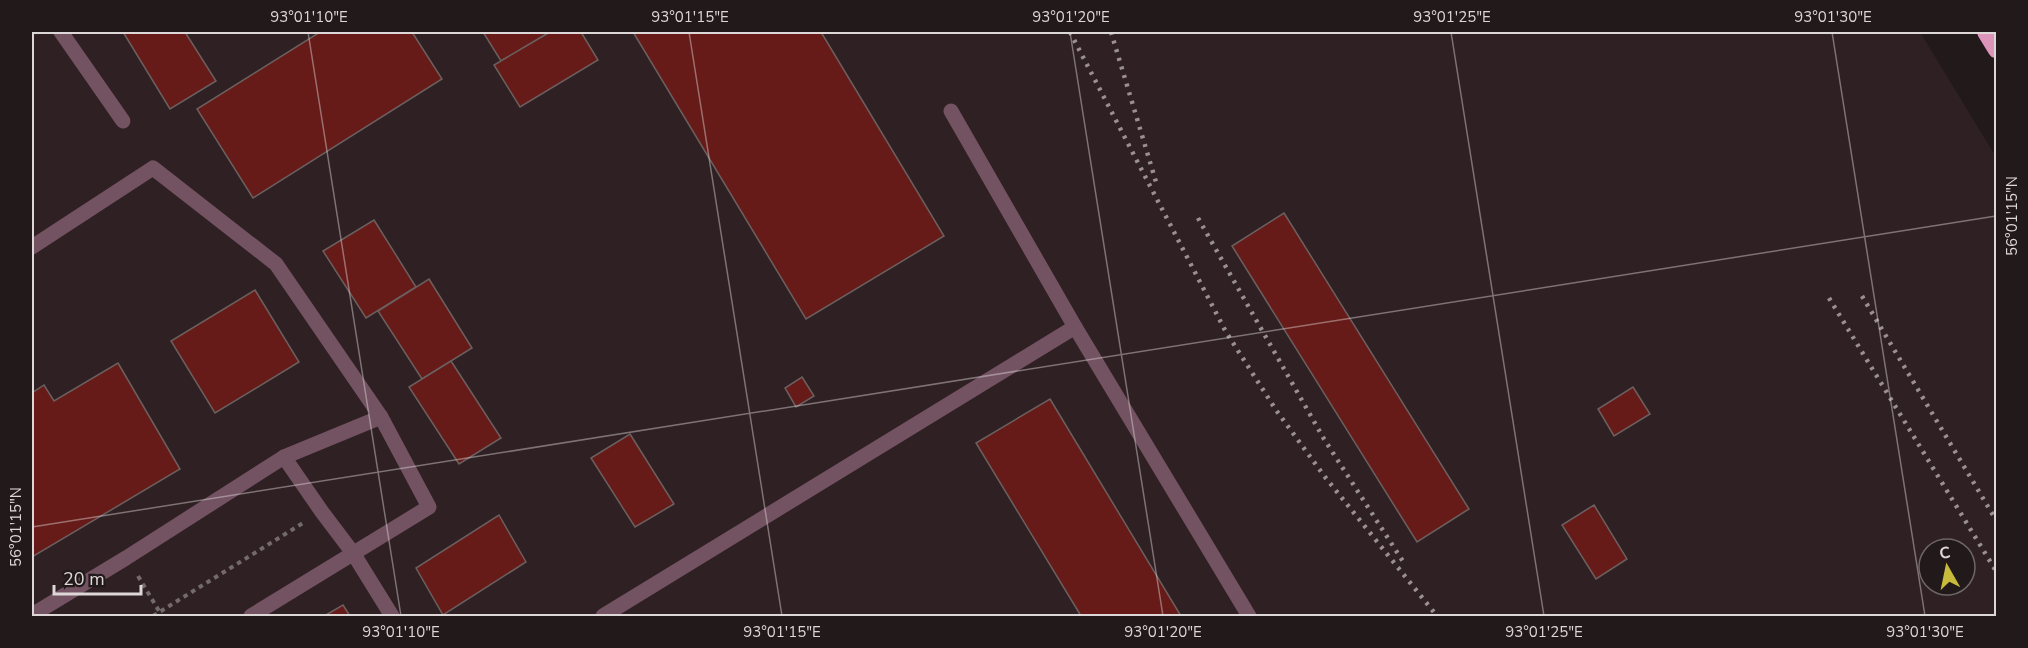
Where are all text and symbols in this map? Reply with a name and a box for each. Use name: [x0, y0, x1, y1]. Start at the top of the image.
text: 93°01'10"E: [270, 7, 348, 27]
text: 93°01'15"E: [651, 7, 729, 27]
text: 93°01'20"E: [1032, 7, 1110, 27]
text: 93°01'25"E: [1413, 7, 1491, 27]
text: 93°01'30"E: [1794, 7, 1872, 27]
text: 56°01'15"N: [2002, 176, 2022, 256]
text: 56°01'15"N: [6, 487, 26, 567]
north arrow: [1917, 537, 1977, 597]
text: С: [1938, 541, 1952, 565]
scale bar: [54, 558, 141, 596]
text: 20 m: [63, 567, 105, 591]
text: 93°01'10"E: [362, 622, 440, 642]
text: 93°01'15"E: [743, 622, 821, 642]
text: 93°01'20"E: [1124, 622, 1202, 642]
text: 93°01'25"E: [1505, 622, 1583, 642]
text: 93°01'30"E: [1886, 622, 1964, 642]

